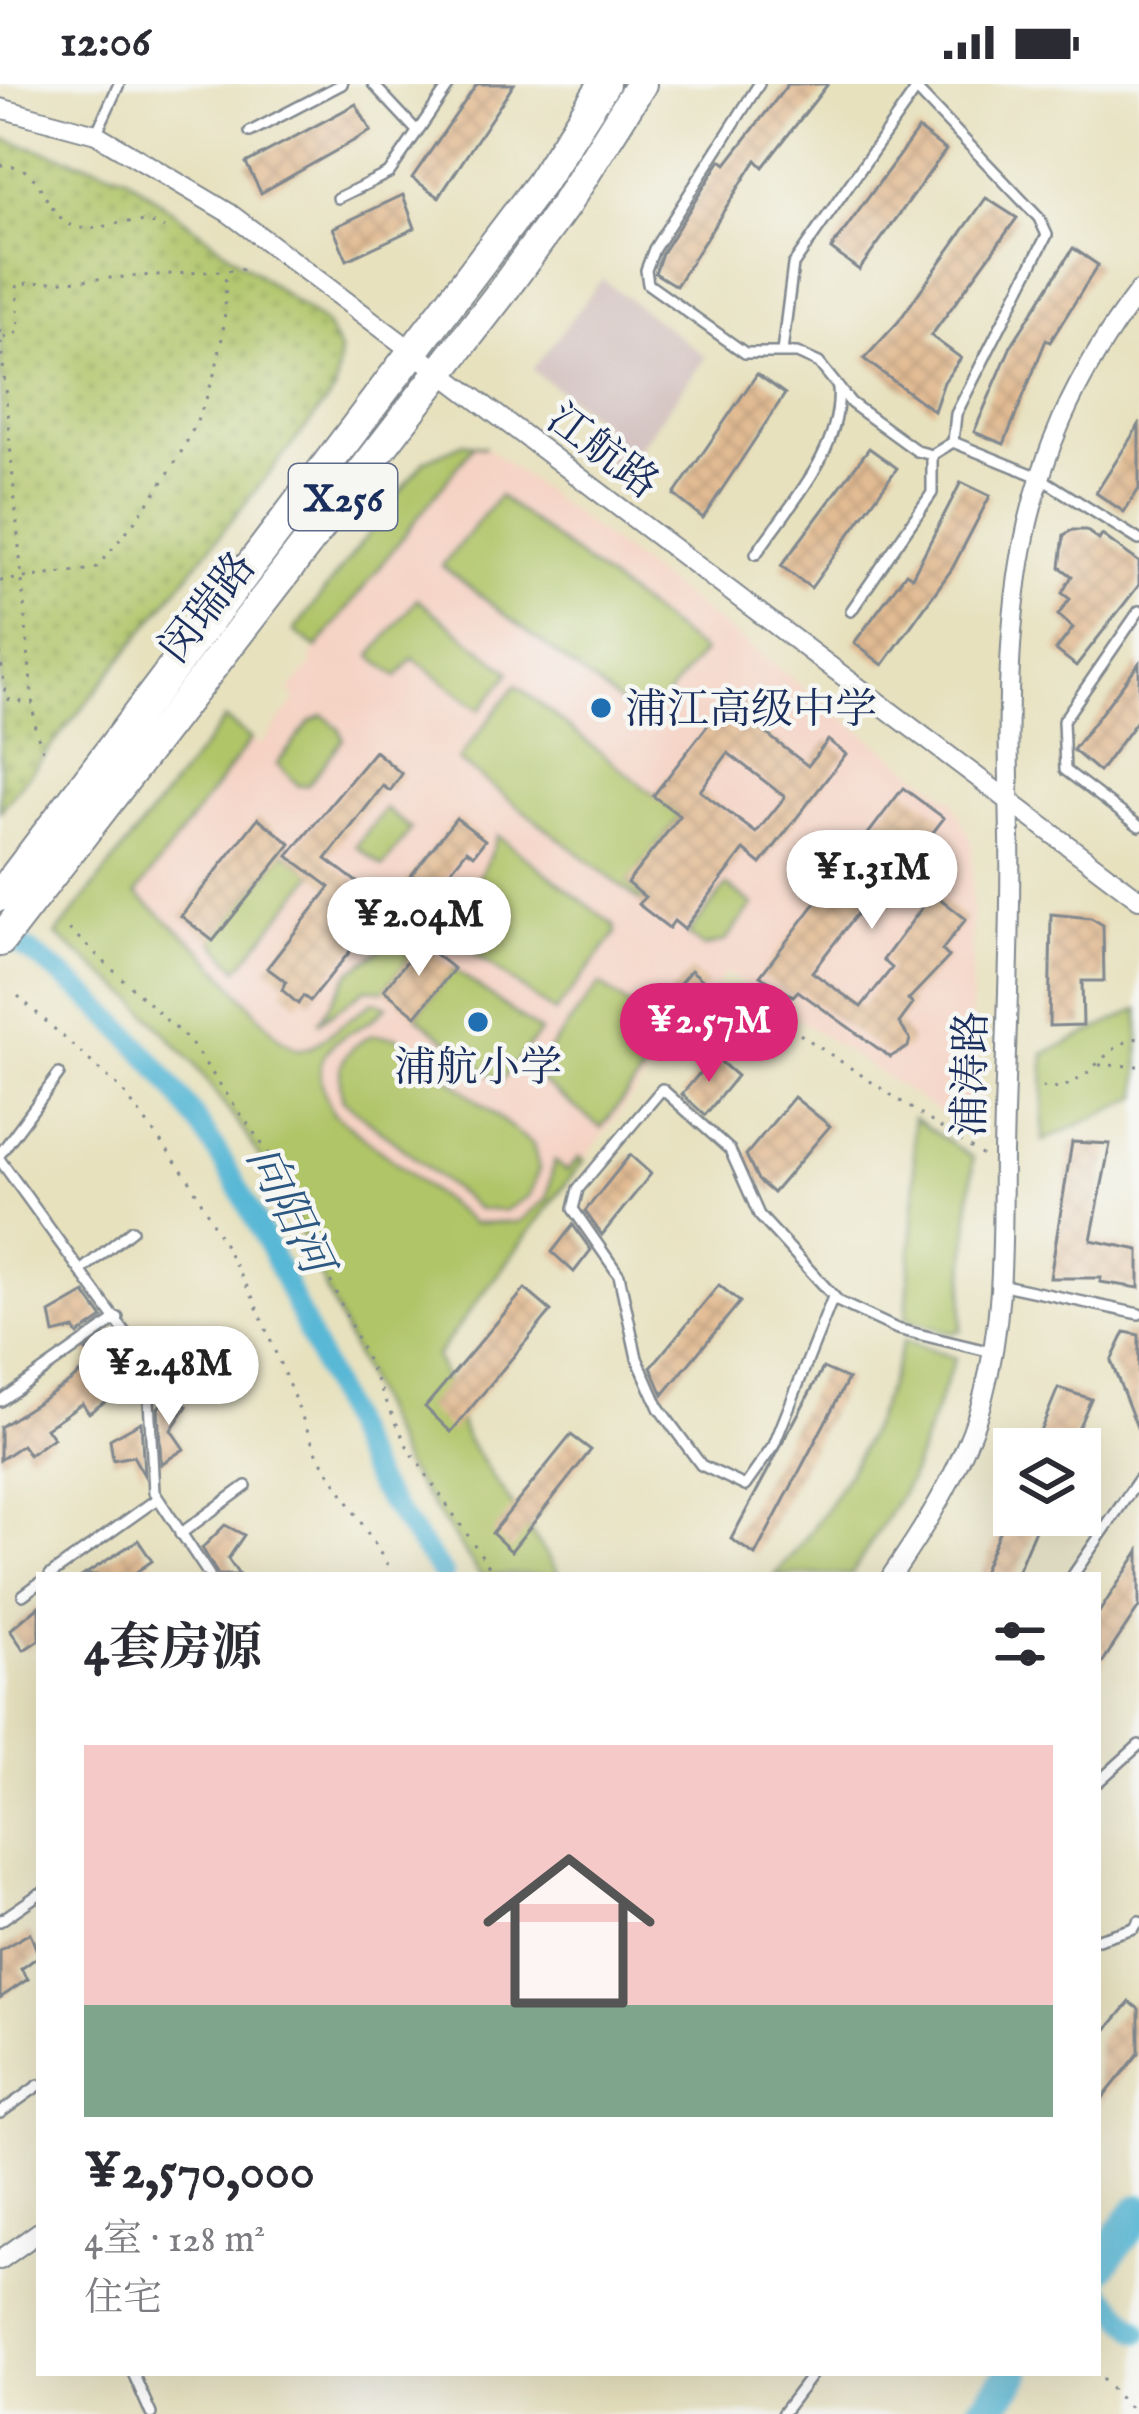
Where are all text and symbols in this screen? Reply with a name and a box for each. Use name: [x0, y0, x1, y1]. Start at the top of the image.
text: 12:06: [60, 14, 151, 71]
street label: 江航路: [536, 394, 668, 512]
road number: X256: [289, 464, 397, 530]
street label: 闵瑞路: [149, 542, 268, 674]
place label: 浦江高级中学: [625, 685, 877, 738]
marker: 浦江高级中学: [588, 695, 614, 721]
pin: ¥1.31M: [774, 830, 970, 932]
text: ¥1.31M: [813, 844, 931, 893]
pin: ¥2.04M: [321, 877, 517, 979]
text: ¥2.04M: [354, 891, 484, 940]
pin: ¥2.57M: [611, 983, 807, 1085]
text: ¥2.57M: [647, 997, 771, 1046]
marker: 浦航小学: [465, 1009, 491, 1035]
street label: 浦涛路: [945, 1011, 1000, 1138]
place label: 浦航小学: [394, 1043, 562, 1096]
water label: 向阳河: [233, 1137, 346, 1290]
pin: ¥2.48M: [71, 1326, 267, 1428]
text: ¥2.48M: [106, 1340, 232, 1389]
map controls: [993, 1428, 1101, 1536]
button: layers: [993, 1428, 1101, 1536]
icon: filters: [987, 1611, 1053, 1677]
text: 4套房源: [84, 1618, 262, 1683]
icon: home: [461, 1823, 677, 2039]
text: ¥2,570,000: [84, 2141, 315, 2206]
text: 4室 · 128 m²: [84, 2216, 265, 2265]
text: 住宅: [84, 2275, 162, 2324]

